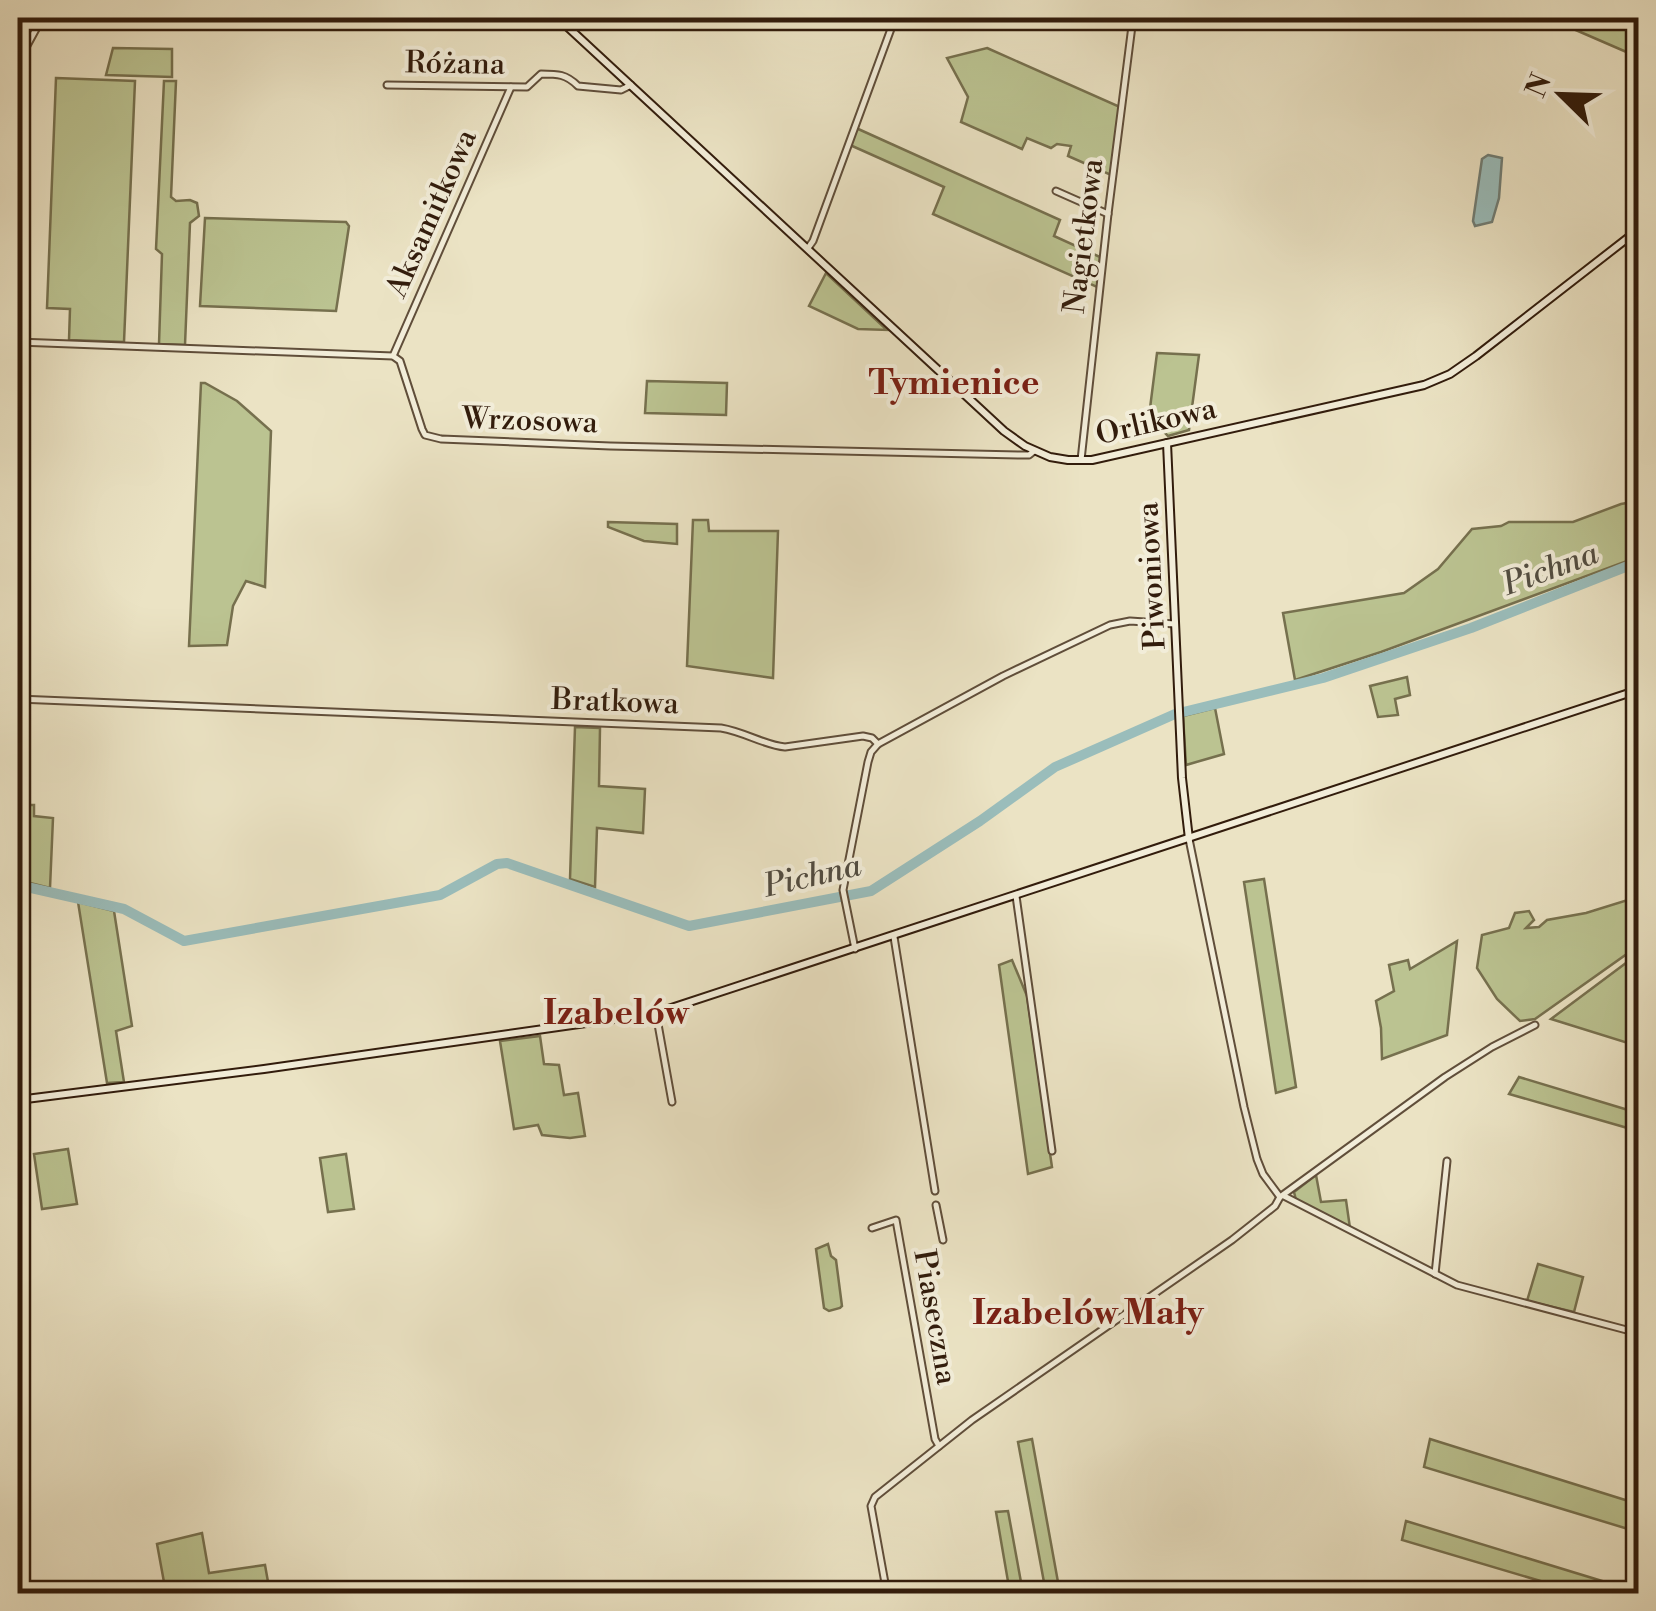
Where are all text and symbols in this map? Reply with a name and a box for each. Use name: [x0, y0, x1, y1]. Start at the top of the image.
street label: Różana: [405, 44, 506, 84]
north arrow: [1511, 45, 1611, 145]
text: N: [1519, 69, 1560, 103]
street label: Aksamitkowa: [378, 123, 486, 304]
street label: Nagietkowa: [1056, 156, 1112, 316]
district label: Tymienice: [868, 362, 1040, 405]
street label: Orlikowa: [1092, 390, 1221, 454]
street label: Wrzosowa: [460, 400, 599, 442]
street label: Piwoniowa: [1129, 500, 1175, 651]
water label: Pichna: [1496, 533, 1604, 605]
street label: Bratkowa: [550, 681, 680, 723]
water label: Pichna: [759, 845, 865, 907]
district label: Izabelów: [543, 992, 690, 1035]
street label: Piaseczna: [904, 1247, 966, 1388]
district label: Izabelów Mały: [972, 1292, 1204, 1335]

